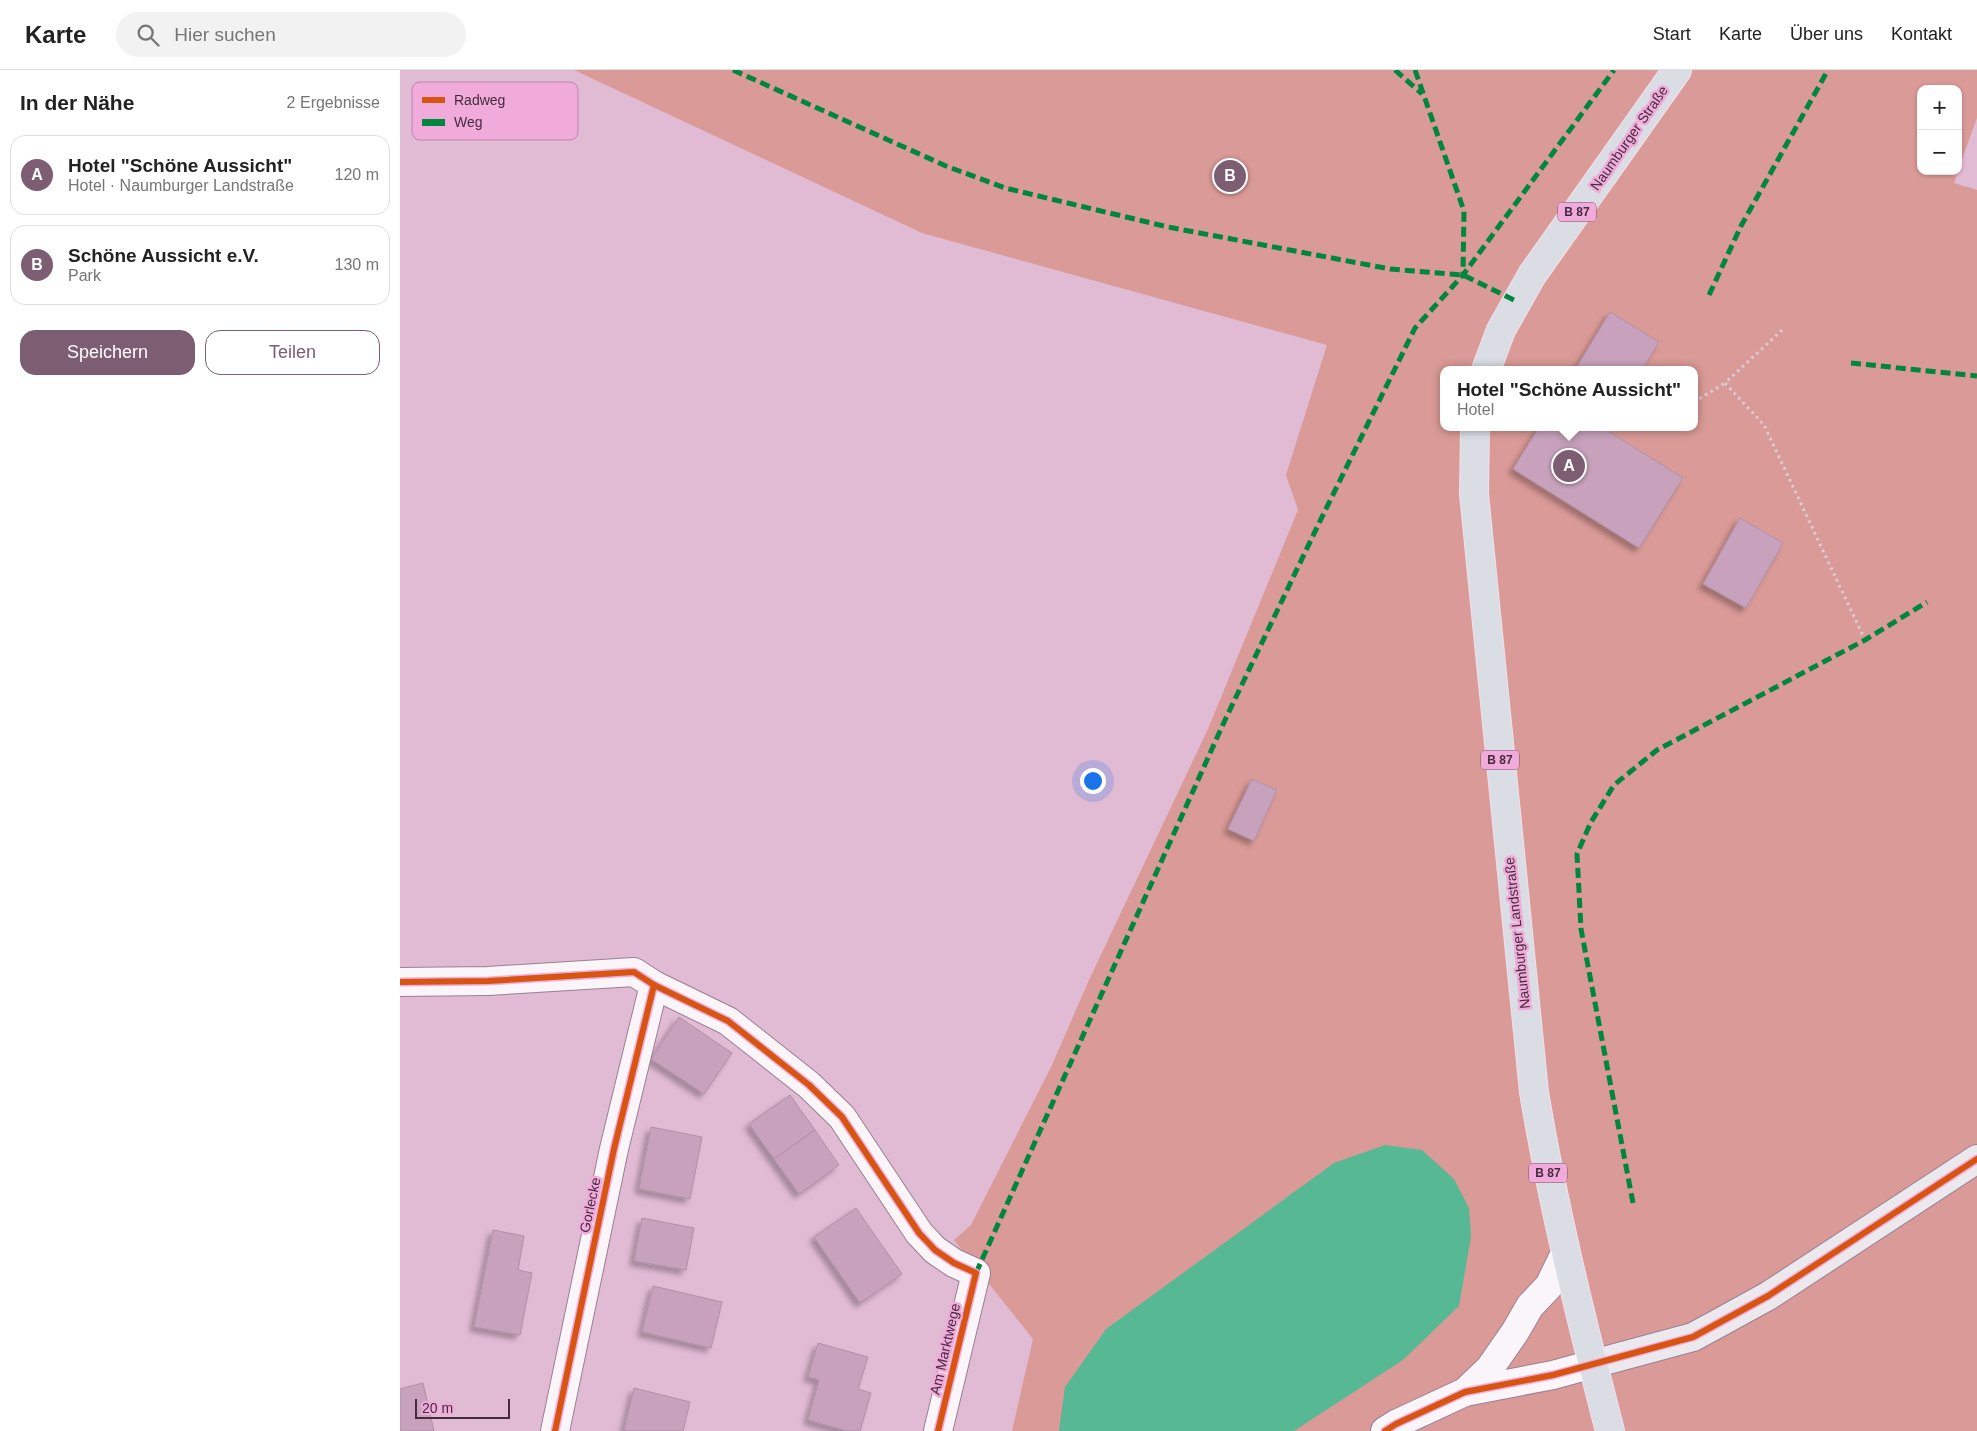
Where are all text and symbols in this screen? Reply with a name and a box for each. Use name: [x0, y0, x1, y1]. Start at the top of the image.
search box: [116, 12, 466, 57]
text: Karte: [25, 21, 86, 48]
icon: search: [134, 21, 162, 49]
text: Hier suchen: [174, 24, 276, 45]
text: Start: [1653, 24, 1691, 44]
text: Karte: [1719, 24, 1762, 44]
text: Über uns: [1790, 24, 1863, 44]
text: Kontakt: [1891, 24, 1952, 44]
legend: [412, 82, 578, 140]
street label: Naumburger Straße: [1587, 83, 1671, 193]
map controls: [1917, 85, 1962, 175]
button: +: [1917, 85, 1962, 130]
text: In der Nähe: [20, 91, 134, 114]
text: Radweg: [454, 92, 505, 108]
text: 2 Ergebnisse: [287, 94, 380, 111]
text: Weg: [454, 114, 483, 130]
button: −: [1917, 130, 1962, 175]
text: Hotel "Schöne Aussicht": [68, 155, 292, 176]
pin: B: [1214, 157, 1246, 195]
text: A: [31, 166, 43, 183]
text: 120 m: [335, 166, 379, 183]
text: Hotel · Naumburger Landstraße: [68, 177, 294, 194]
road number: B 87: [1558, 202, 1596, 222]
text: Schöne Aussicht e.V.: [68, 245, 259, 266]
text: B: [31, 256, 43, 273]
text: 130 m: [335, 256, 379, 273]
text: Park: [68, 267, 101, 284]
button: Speichern: [20, 330, 195, 375]
button: Teilen: [205, 330, 380, 375]
popup: [1440, 366, 1698, 431]
text: Hotel "Schöne Aussicht": [1457, 379, 1681, 400]
text: Hotel: [1457, 401, 1494, 418]
pin: A: [1553, 447, 1585, 485]
road number: B 87: [1481, 750, 1519, 770]
your location: [1080, 768, 1106, 794]
street label: Naumburger Landstraße: [1501, 856, 1533, 1010]
road number: B 87: [1529, 1164, 1567, 1182]
street label: Gorlecke: [576, 1176, 604, 1234]
street label: Am Marktwege: [927, 1302, 963, 1396]
scale bar: [415, 1396, 510, 1419]
text: 20 m: [422, 1400, 453, 1416]

